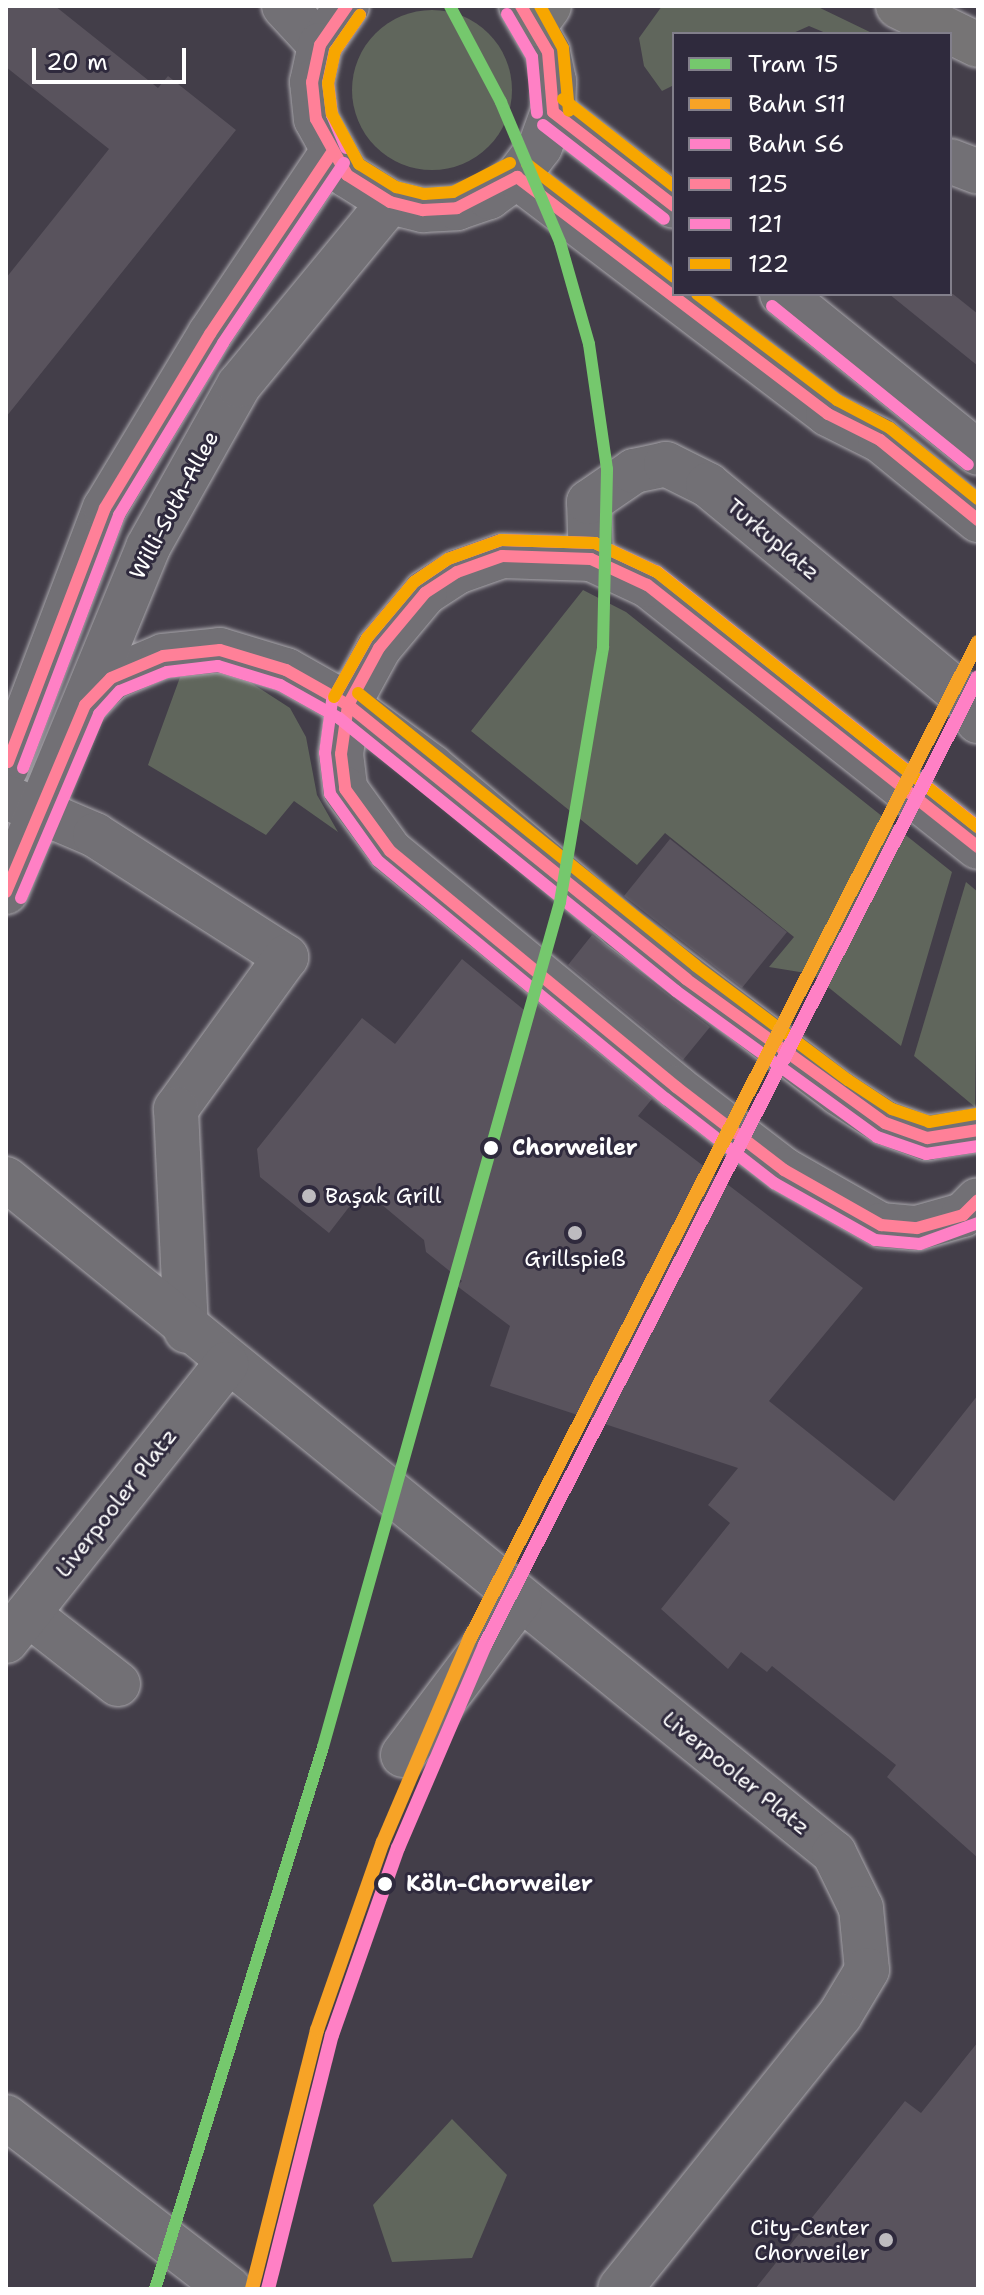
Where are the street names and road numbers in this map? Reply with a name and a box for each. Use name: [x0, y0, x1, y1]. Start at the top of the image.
street label: Willi-Suth-Allee: [124, 426, 224, 584]
street label: Turkuplatz: [721, 493, 825, 585]
street label: Liverpooler Platz: [50, 1423, 182, 1583]
street label: Liverpooler Platz: [657, 1706, 815, 1840]

